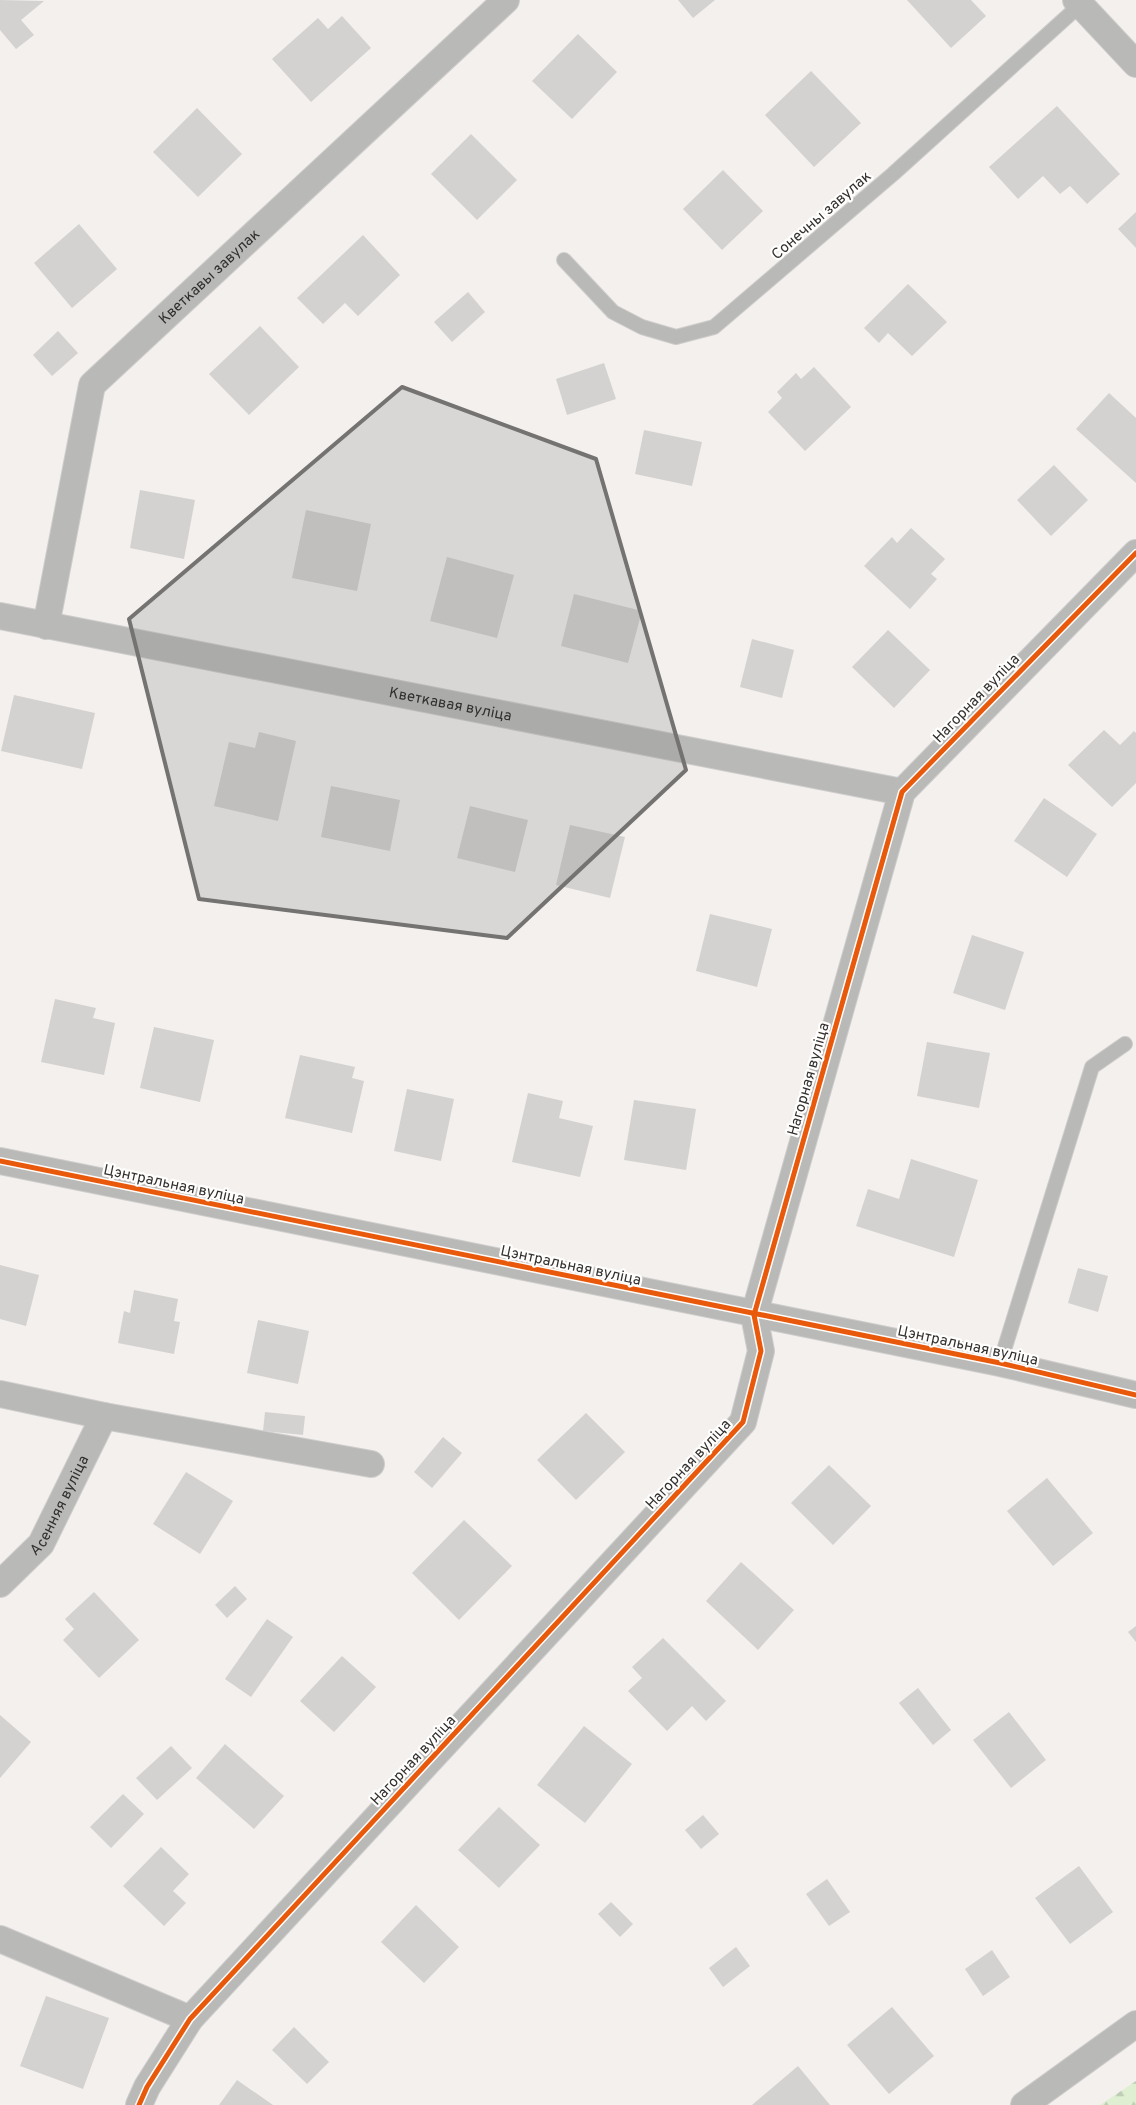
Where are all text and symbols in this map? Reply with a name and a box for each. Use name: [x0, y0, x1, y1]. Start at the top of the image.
street label: Сонечны завулак: [768, 168, 876, 265]
street label: Кветкавы завулак: [155, 226, 265, 329]
street label: Нагорная вуліца: [930, 650, 1024, 748]
street label: Кветкавая вуліца: [387, 684, 513, 727]
street label: Нагорная вуліца: [784, 1021, 835, 1138]
street label: Цэнтральная вуліца: [102, 1161, 246, 1210]
street label: Цэнтральная вуліца: [499, 1242, 643, 1291]
street label: Цэнтральная вуліца: [896, 1322, 1040, 1371]
street label: Нагорная вуліца: [642, 1416, 736, 1514]
street label: Асенняя вуліца: [27, 1453, 94, 1561]
street label: Нагорная вуліца: [367, 1712, 461, 1810]

